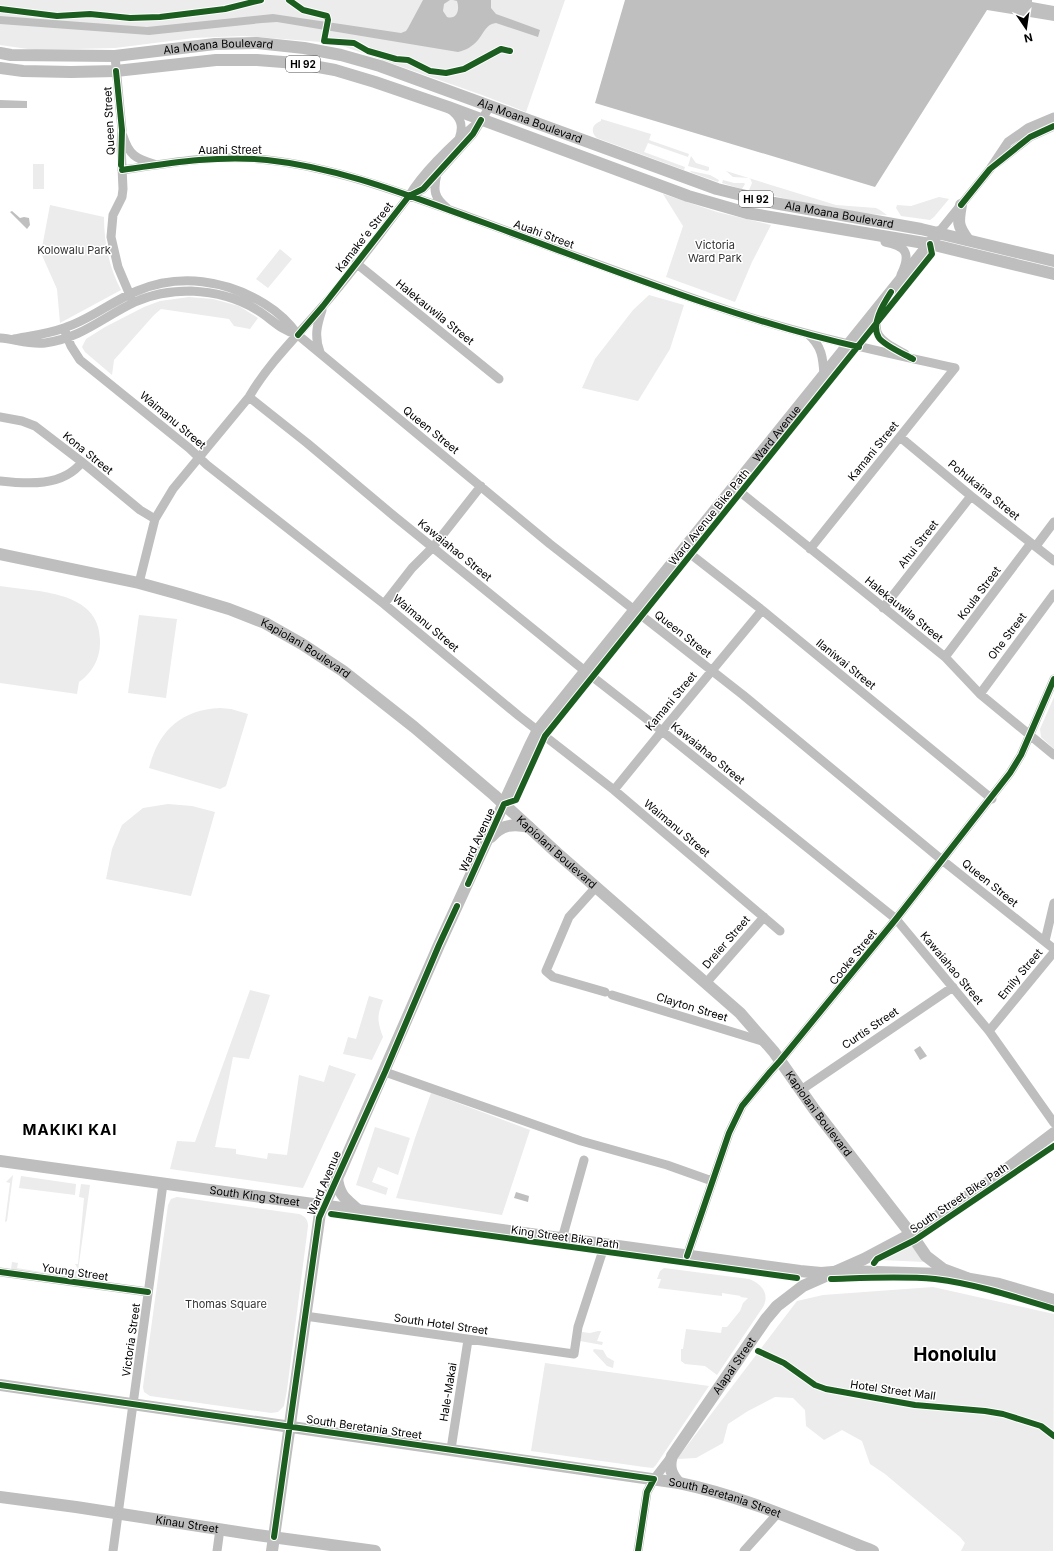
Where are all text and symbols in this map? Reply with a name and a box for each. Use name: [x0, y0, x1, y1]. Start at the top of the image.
north arrow: [1006, 8, 1046, 48]
text: N: [1023, 30, 1034, 46]
street label: Ala Moana Boulevard: [162, 36, 274, 57]
road number: HI 92: [286, 56, 320, 72]
street label: Queen Street: [100, 86, 118, 156]
street label: Ala Moana Boulevard: [476, 95, 584, 146]
street label: Auahi Street: [198, 143, 262, 157]
road number: HI 92: [739, 191, 773, 207]
street label: Ala Moana Boulevard: [784, 198, 895, 231]
street label: Kamakeʻe Street: [332, 199, 396, 275]
street label: Auahi Street: [512, 217, 577, 252]
park label: Victoria Ward Park: [688, 238, 742, 265]
park label: Kolowalu Park: [37, 243, 111, 257]
street label: Halekauwila Street: [393, 276, 477, 348]
street label: Waimanu Street: [137, 388, 209, 452]
street label: Ward Avenue: [750, 402, 804, 465]
street label: Queen Street: [400, 403, 462, 457]
street label: Kamani Street: [845, 418, 902, 484]
street label: Kona Street: [60, 429, 116, 478]
street label: Pohukaina Street: [945, 457, 1023, 523]
street label: Ward Avenue Bike Path: [666, 466, 752, 568]
street label: Kawaiahao Street: [415, 516, 495, 584]
street label: Ahui Street: [895, 517, 941, 571]
street label: Koula Street: [954, 563, 1004, 622]
street label: Halekauwila Street: [862, 573, 946, 645]
street label: Waimanu Street: [390, 591, 462, 655]
street label: Queen Street: [652, 607, 715, 661]
street label: Ohe Street: [985, 609, 1030, 662]
street label: Kapiolani Boulevard: [259, 615, 353, 681]
street label: Ilaniwai Street: [813, 636, 879, 693]
street label: Kamani Street: [642, 668, 700, 733]
street label: Kawaiahao Street: [668, 719, 748, 787]
street label: Waimanu Street: [641, 796, 713, 860]
street label: Ward Avenue: [456, 806, 498, 874]
street label: Kapiolani Boulevard: [514, 812, 600, 892]
street label: Queen Street: [959, 856, 1021, 910]
street label: Dreier Street: [699, 912, 753, 971]
street label: Cooke Street: [826, 926, 880, 988]
street label: Kawaiahao Street: [917, 929, 987, 1008]
street label: Emily Street: [995, 945, 1046, 1002]
street label: Clayton Street: [655, 990, 730, 1025]
street label: Curtis Street: [839, 1004, 901, 1052]
street label: Kapiolani Boulevard: [782, 1068, 855, 1159]
district label: MAKIKI KAI: [23, 1120, 117, 1139]
street label: Ward Avenue: [304, 1149, 344, 1217]
street label: South Street Bike Path: [907, 1160, 1011, 1236]
street label: South King Street: [209, 1183, 301, 1209]
street label: King Street Bike Path: [510, 1222, 620, 1252]
street label: Young Street: [41, 1260, 110, 1284]
park label: Thomas Square: [185, 1297, 267, 1311]
street label: Victoria Street: [119, 1302, 143, 1378]
street label: South Hotel Street: [393, 1310, 489, 1338]
street label: Alapai Street: [709, 1334, 759, 1397]
district label: Honolulu: [913, 1343, 997, 1366]
street label: Hale-Makai: [436, 1362, 460, 1422]
street label: Hotel Street Mall: [849, 1377, 937, 1403]
street label: South Beretania Street: [305, 1412, 423, 1442]
street label: South Beretania Street: [668, 1475, 783, 1521]
street label: Kinau Street: [155, 1512, 220, 1536]

